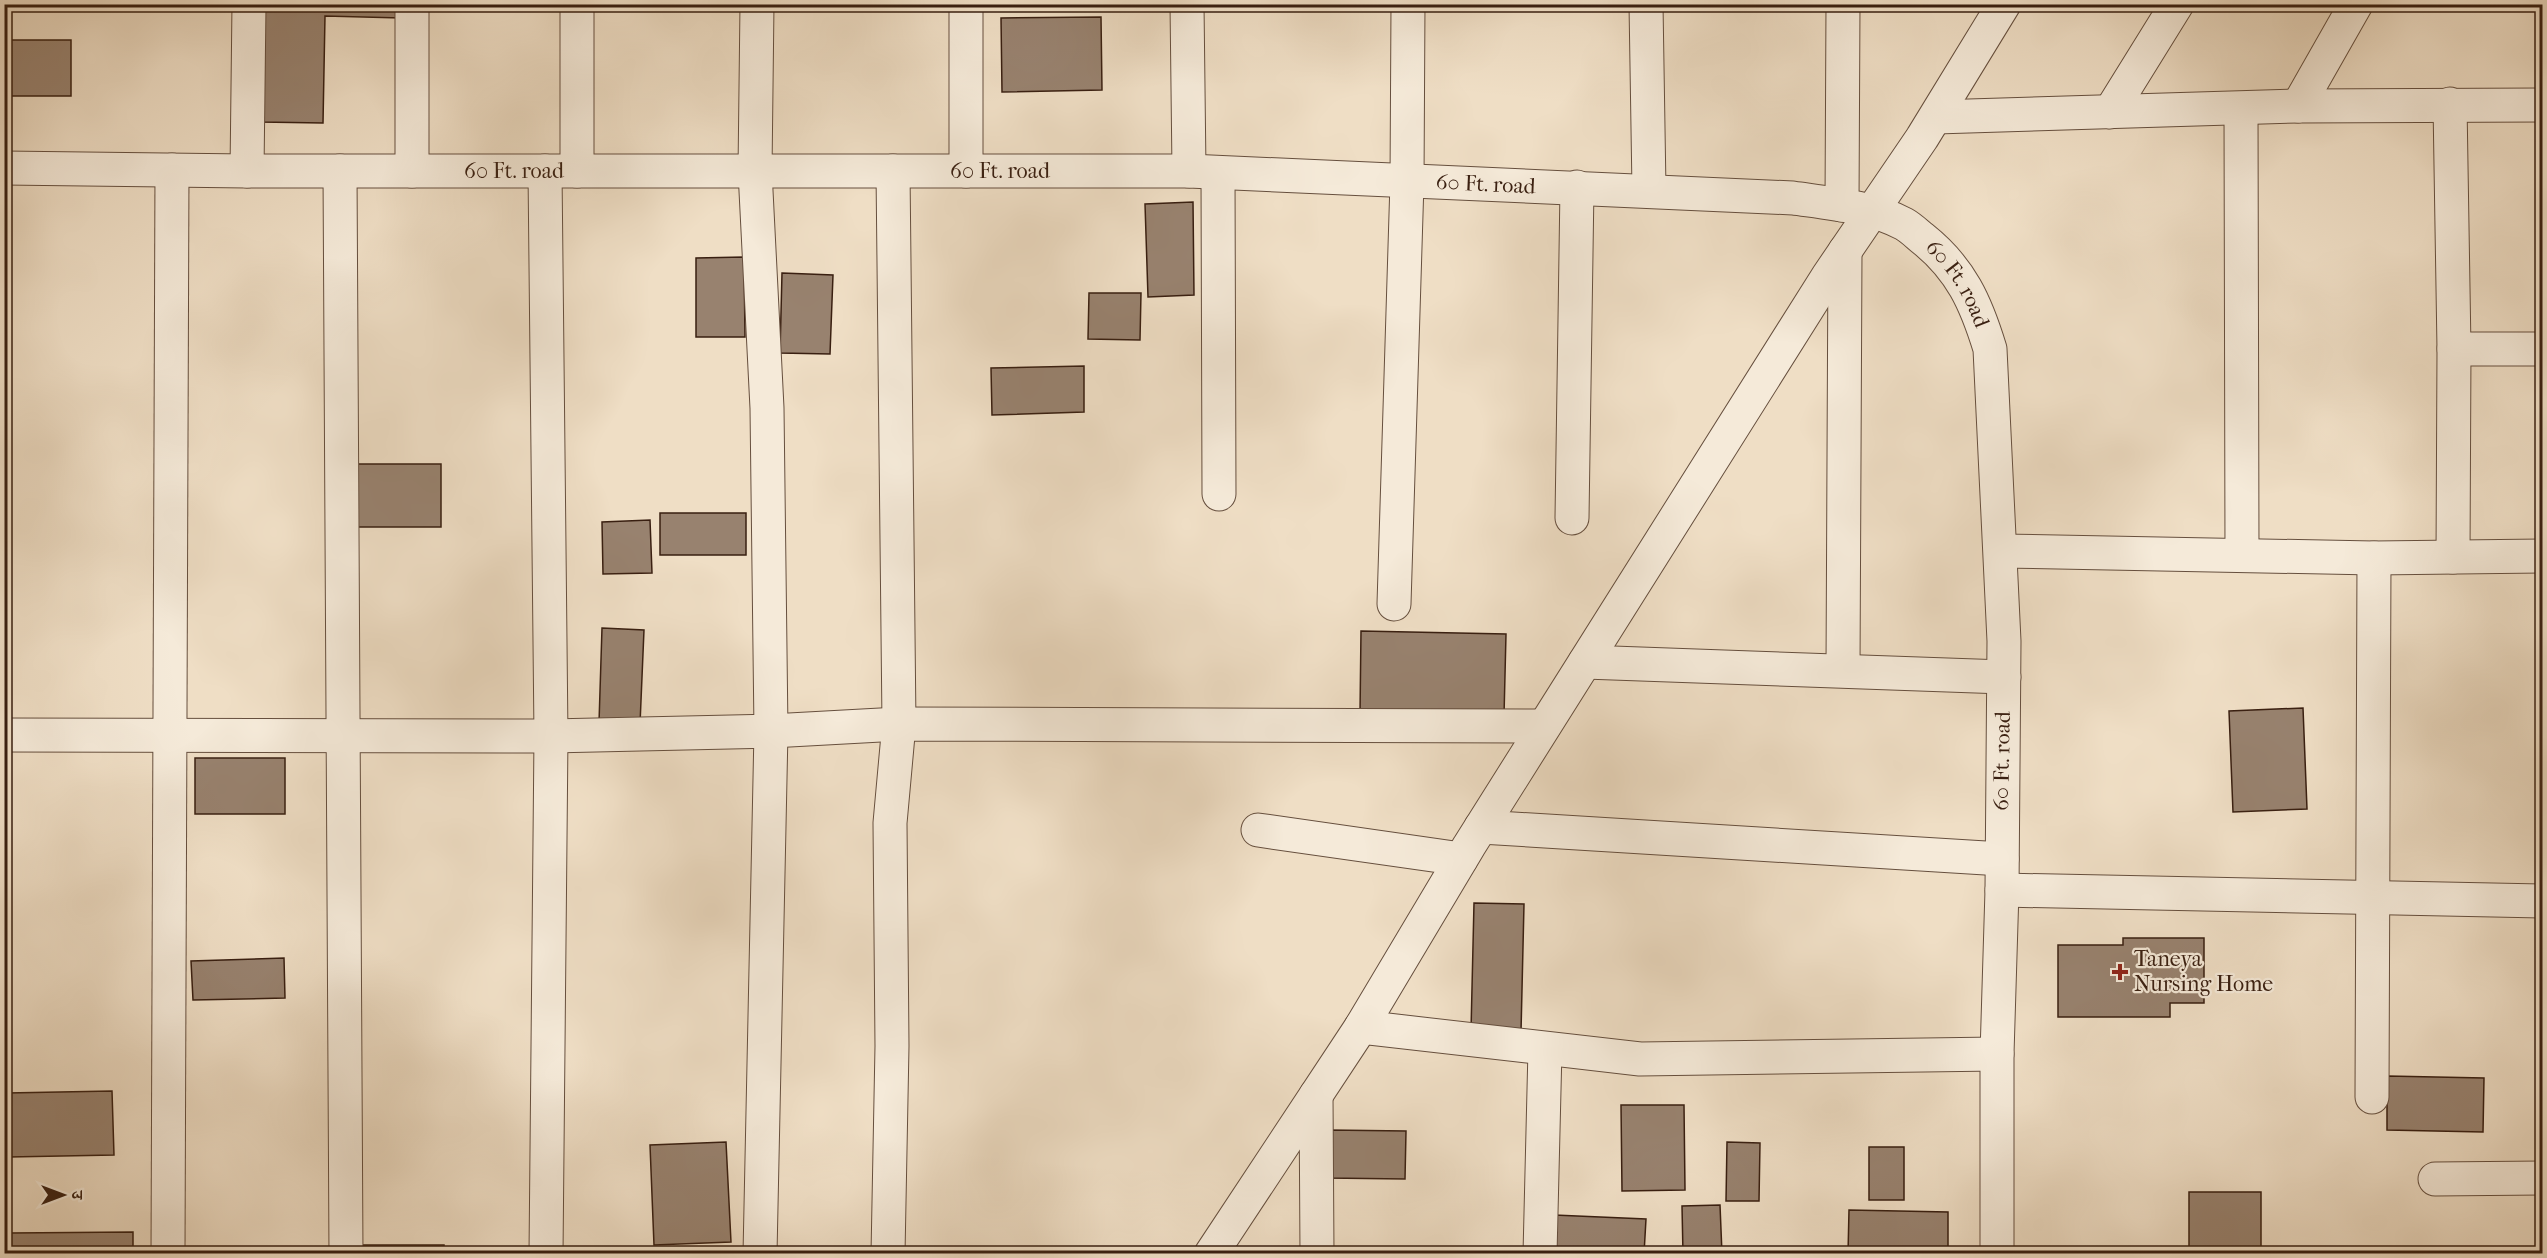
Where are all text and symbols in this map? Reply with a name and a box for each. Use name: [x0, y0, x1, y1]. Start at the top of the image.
street label: 60 Ft. road: [464, 158, 565, 184]
street label: 60 Ft. road: [950, 158, 1051, 184]
street label: 60 Ft. road: [1435, 169, 1537, 200]
street label: 60 Ft. road: [1920, 234, 1995, 332]
street label: 60 Ft. road: [1988, 710, 2016, 811]
place label: Taneya Nursing Home: [2134, 946, 2273, 997]
marker: Taneya Nursing Home: [2111, 963, 2129, 981]
north arrow: [33, 1165, 93, 1225]
text: उ: [68, 1190, 87, 1201]

